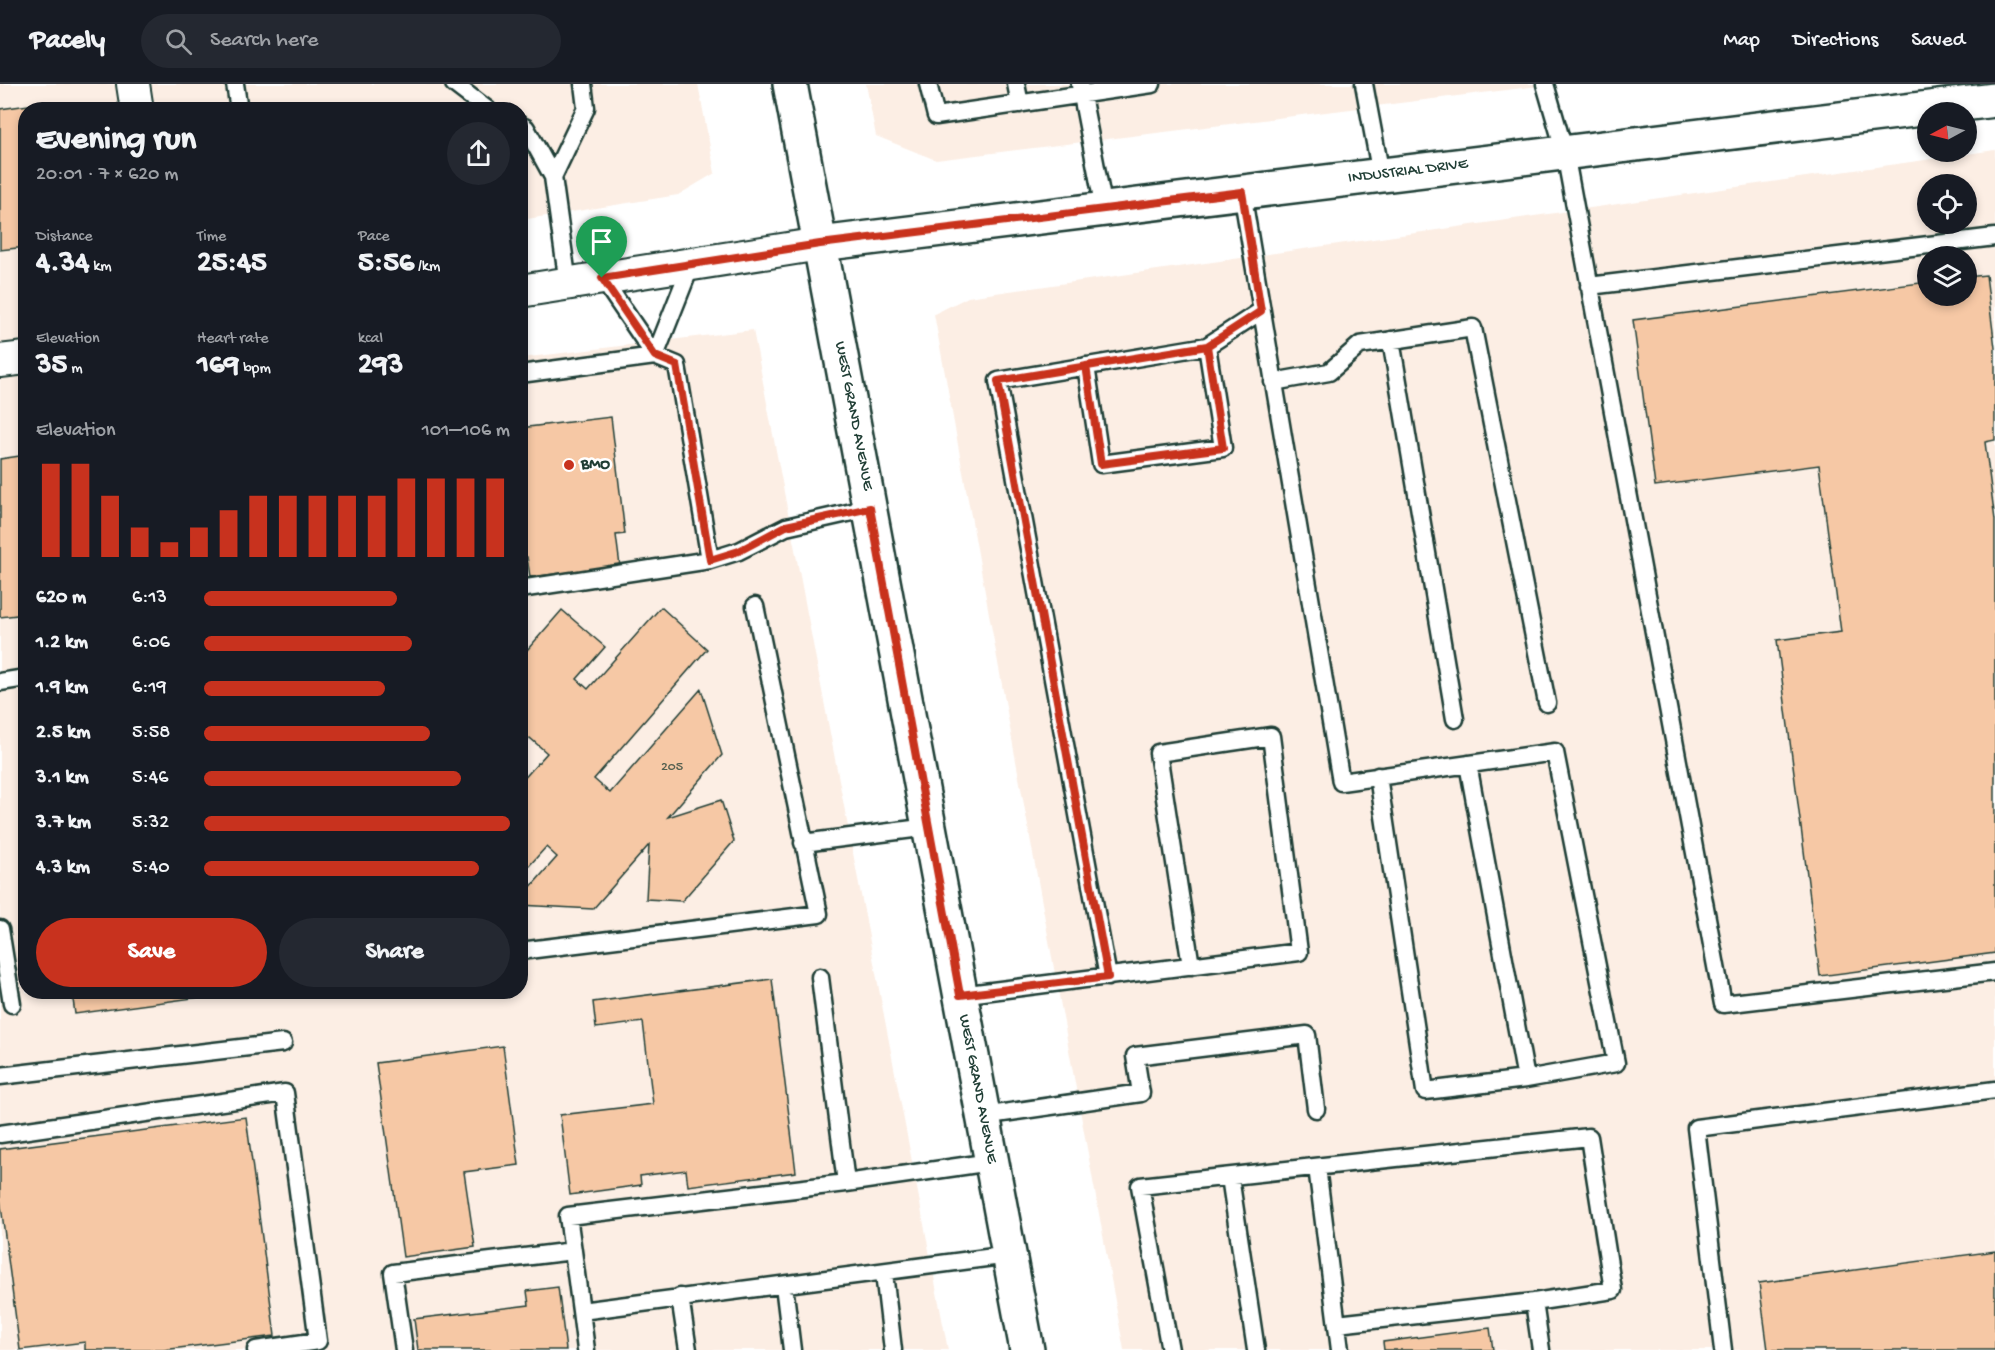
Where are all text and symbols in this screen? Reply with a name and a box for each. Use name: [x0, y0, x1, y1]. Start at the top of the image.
search box: [141, 14, 561, 68]
text: Pacely: [30, 25, 105, 58]
icon: search: [162, 25, 195, 58]
text: Search here: [210, 28, 318, 54]
text: Map: [1723, 29, 1760, 54]
text: Directions: [1793, 29, 1878, 54]
text: Saved: [1911, 29, 1965, 54]
north arrow: [1917, 102, 1977, 162]
map controls: [1917, 102, 1977, 306]
text: Evening run: [36, 122, 196, 160]
button: share: [447, 122, 510, 185]
street label: INDUSTRIAL DRIVE: [1347, 155, 1470, 189]
text: 20:01 · 7 × 620 m: [36, 164, 178, 187]
button: locate: [1917, 174, 1977, 234]
pin: [576, 216, 627, 278]
icon: arrive: [585, 225, 618, 258]
text: Distance: [36, 228, 93, 247]
text: Time: [197, 228, 226, 247]
text: Pace: [358, 228, 389, 247]
button: layers: [1917, 246, 1977, 306]
text: 4.34: [36, 247, 89, 282]
text: 25:45: [197, 247, 267, 282]
text: 5:56: [358, 247, 414, 282]
text: km: [89, 258, 112, 277]
text: /km: [414, 258, 440, 277]
text: Elevation: [36, 330, 100, 349]
text: Heart rate: [197, 330, 269, 349]
text: kcal: [358, 330, 383, 349]
street label: WEST GRAND AVENUE: [829, 340, 877, 493]
text: 35: [36, 349, 67, 384]
text: 169: [197, 349, 239, 384]
text: 293: [358, 349, 403, 384]
text: m: [67, 360, 83, 379]
text: bpm: [239, 360, 271, 379]
text: Elevation: [36, 420, 116, 443]
text: 101–106 m: [422, 420, 510, 443]
place label: BMO: [580, 456, 610, 475]
marker: BMO: [562, 458, 576, 472]
text: 620 m: [36, 587, 86, 610]
text: 6:13: [132, 587, 167, 610]
text: 1.2 km: [36, 632, 88, 655]
text: 6:06: [132, 632, 170, 655]
text: 1.9 km: [36, 677, 88, 700]
text: 6:19: [132, 677, 167, 700]
text: 2.5 km: [36, 722, 90, 745]
text: 5:58: [132, 722, 170, 745]
house number: 205: [661, 759, 683, 776]
text: 3.1 km: [36, 767, 89, 790]
text: 5:46: [132, 767, 168, 790]
text: 3.7 km: [36, 812, 91, 835]
text: 5:32: [132, 812, 169, 835]
text: 4.3 km: [36, 857, 90, 880]
text: 5:40: [132, 857, 170, 880]
button: Save: [36, 918, 267, 987]
button: Share: [279, 918, 510, 987]
street label: WEST GRAND AVENUE: [953, 1013, 1001, 1166]

